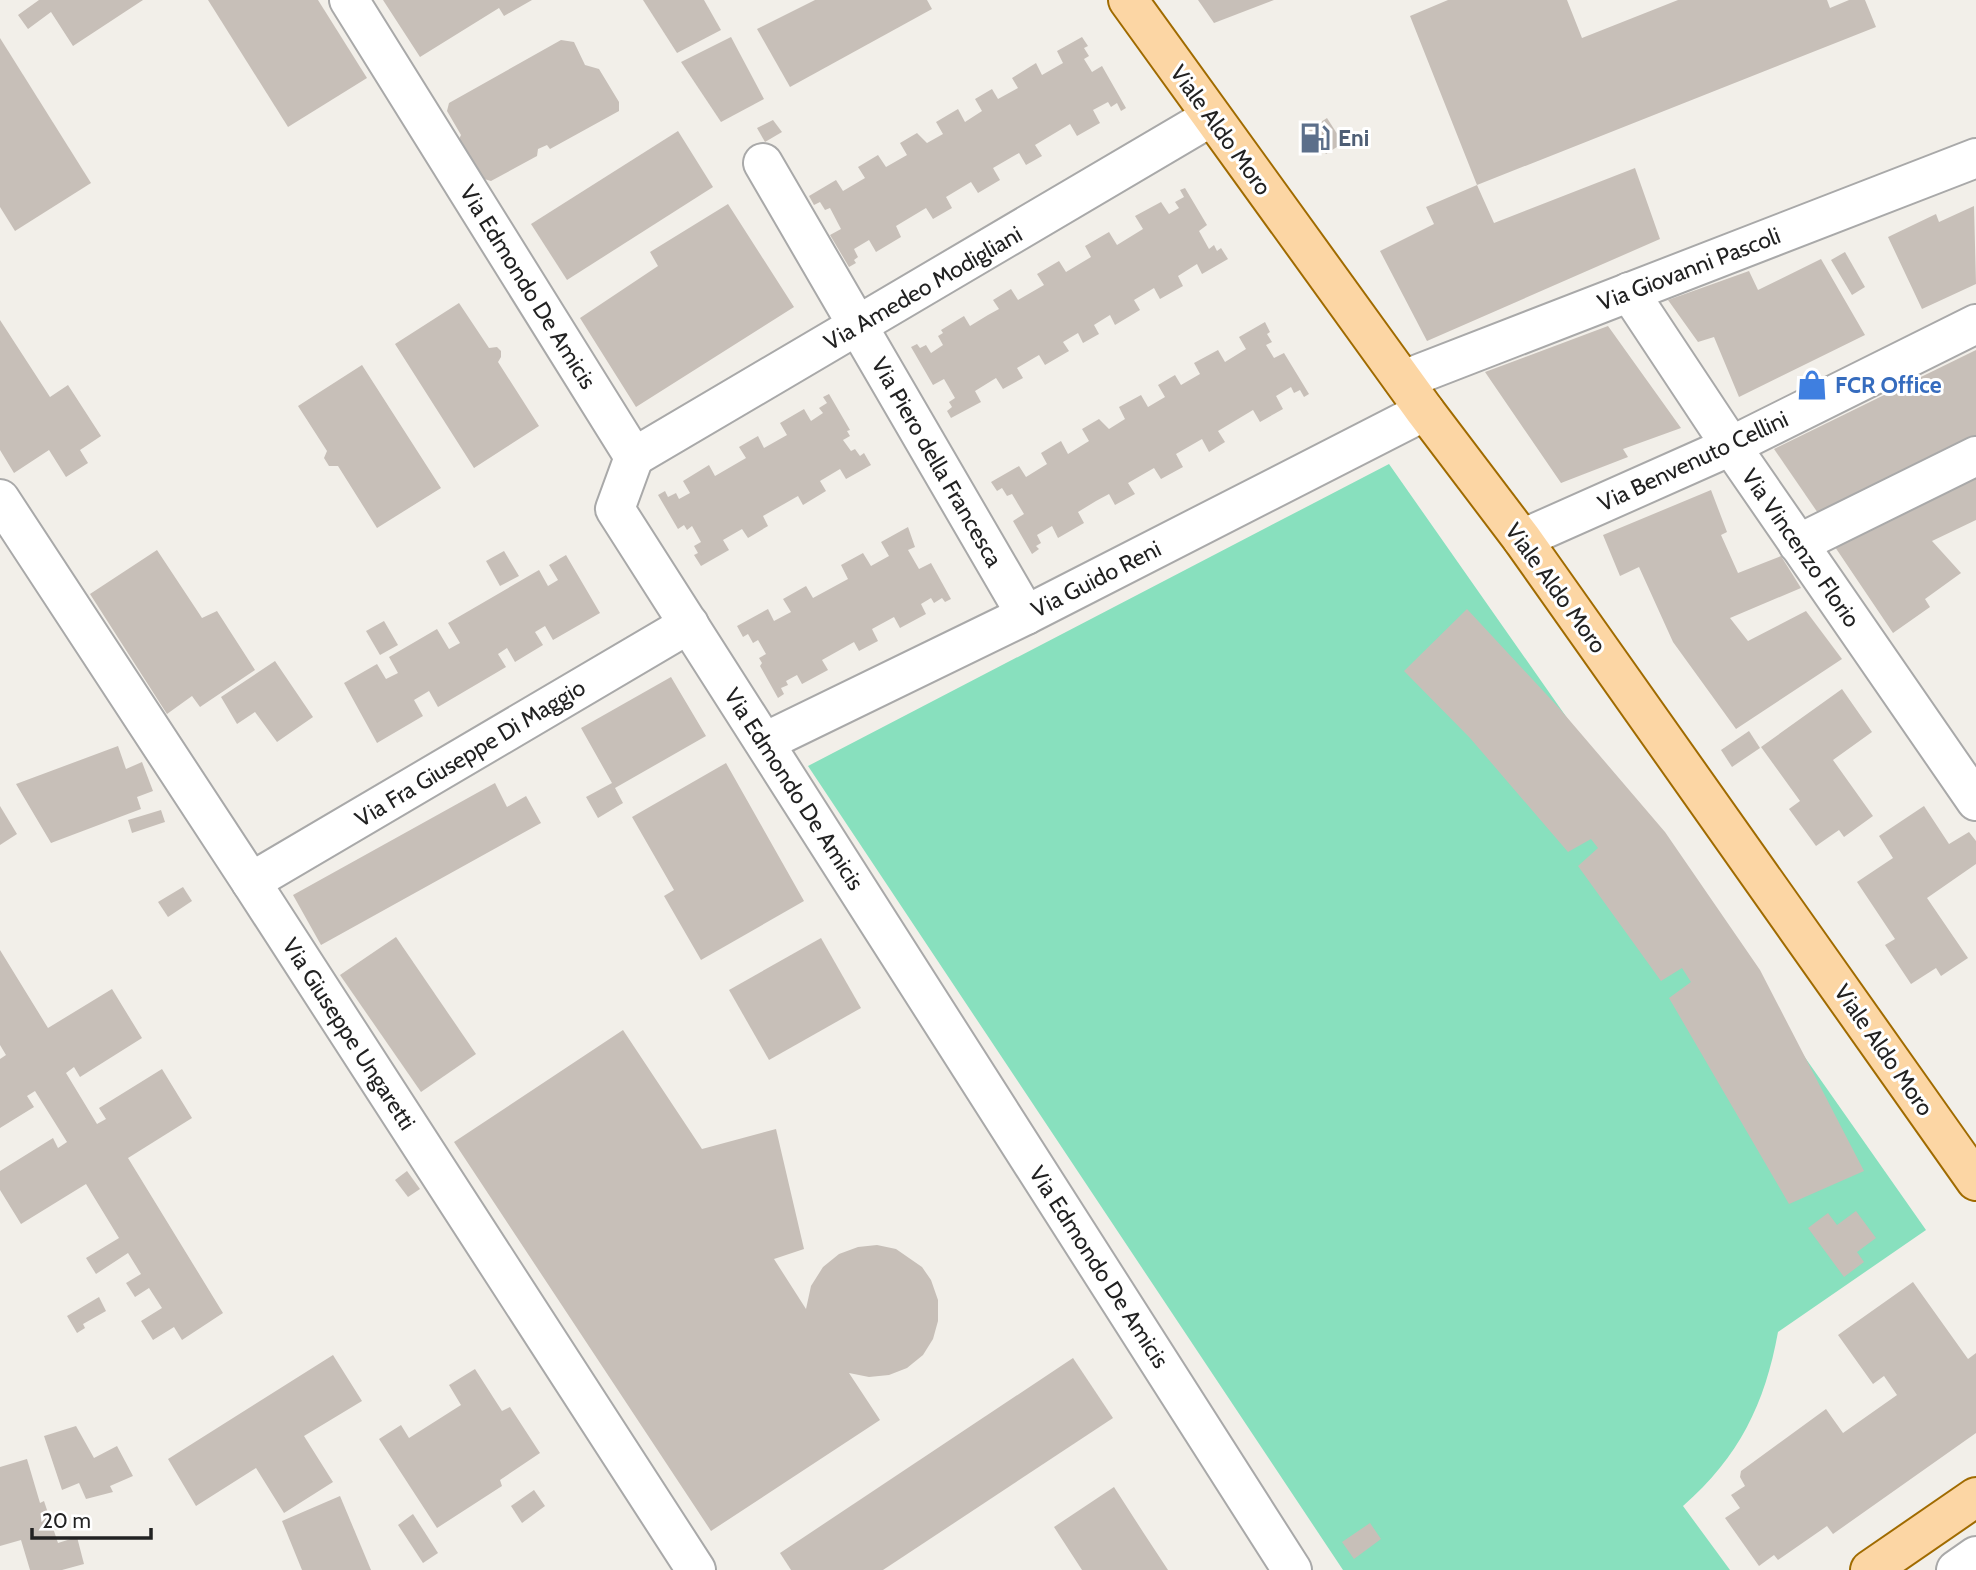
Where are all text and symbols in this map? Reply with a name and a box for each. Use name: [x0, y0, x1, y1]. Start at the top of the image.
street label: Viale Aldo Moro: [1164, 60, 1278, 200]
fuel station icon: Eni: [1298, 121, 1332, 155]
place label: Eni: [1338, 124, 1369, 152]
street label: Via Edmondo De Amicis: [454, 180, 602, 394]
street label: Via Amedeo Modigliani: [819, 220, 1027, 356]
street label: Via Giovanni Pascoli: [1594, 221, 1784, 317]
street label: Via Piero della Francesca: [866, 352, 1008, 572]
shop icon: FCR Office: [1795, 368, 1829, 402]
place label: FCR Office: [1835, 371, 1942, 399]
street label: Via Benvenuto Cellini: [1593, 405, 1793, 517]
street label: Via Vincenzo Florio: [1736, 463, 1866, 633]
street label: Viale Aldo Moro: [1499, 518, 1613, 658]
street label: Via Guido Reni: [1026, 534, 1166, 624]
street label: Via Fra Giuseppe Di Maggio: [350, 673, 590, 833]
street label: Via Edmondo De Amicis: [718, 683, 870, 895]
street label: Via Giuseppe Ungaretti: [277, 933, 421, 1135]
street label: Viale Aldo Moro: [1828, 979, 1940, 1121]
street label: Via Edmondo De Amicis: [1023, 1161, 1175, 1373]
scale bar: [32, 1496, 150, 1540]
text: 20 m: [42, 1508, 91, 1533]

